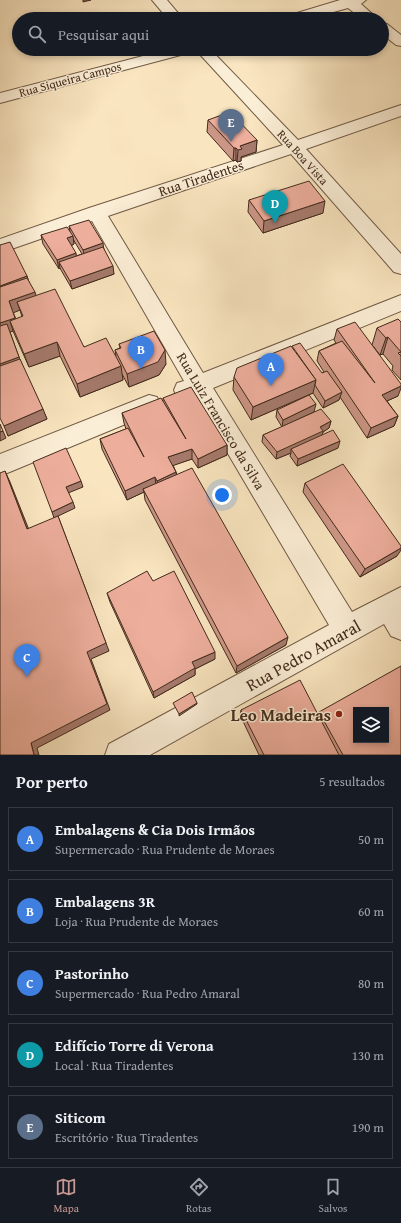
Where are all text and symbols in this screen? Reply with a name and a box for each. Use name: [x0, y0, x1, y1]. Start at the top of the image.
search box: [12, 12, 389, 56]
icon: search: [26, 23, 48, 45]
text: Pesquisar aqui: [58, 24, 149, 45]
street label: Rua Siqueira Campos: [17, 57, 123, 101]
pin: E: [218, 109, 244, 142]
street label: Rua Boa Vista: [274, 126, 333, 189]
street label: Rua Tiradentes: [156, 155, 246, 201]
pin: D: [262, 190, 288, 223]
pin: B: [128, 336, 154, 369]
street label: Rua Luiz Francisco da Silva: [172, 349, 270, 494]
pin: A: [258, 353, 284, 386]
your location: [212, 485, 232, 505]
street label: Rua Pedro Amaral: [241, 613, 365, 697]
pin: C: [14, 644, 40, 677]
place label: Leo Madeiras: [231, 702, 331, 727]
map controls: [353, 707, 389, 743]
button: layers: [353, 707, 389, 743]
marker: Leo Madeiras: [334, 709, 344, 719]
text: Por perto: [16, 769, 88, 794]
text: 5 resultados: [319, 772, 385, 791]
text: Embalagens & Cia Dois Irmãos: [55, 819, 255, 840]
text: A: [26, 830, 34, 849]
text: 50 m: [358, 830, 384, 849]
text: Supermercado · Rua Prudente de Moraes: [55, 840, 275, 859]
text: Embalagens 3R: [55, 891, 155, 912]
text: B: [26, 902, 34, 921]
text: 60 m: [358, 902, 384, 921]
text: Loja · Rua Prudente de Moraes: [55, 912, 218, 931]
text: Pastorinho: [55, 963, 129, 984]
text: C: [26, 974, 34, 993]
text: 80 m: [358, 974, 384, 993]
text: Supermercado · Rua Pedro Amaral: [55, 984, 240, 1003]
text: Edifício Torre di Verona: [55, 1035, 214, 1056]
text: D: [26, 1046, 34, 1065]
text: 130 m: [352, 1046, 384, 1065]
text: Local · Rua Tiradentes: [55, 1056, 173, 1075]
text: Siticom: [55, 1107, 106, 1128]
text: E: [27, 1118, 33, 1137]
text: 190 m: [352, 1118, 384, 1137]
text: Escritório · Rua Tiradentes: [55, 1128, 198, 1147]
tab: Mapa: [54, 1176, 79, 1216]
tab: Rotas: [186, 1176, 211, 1216]
tab: Salvos: [319, 1176, 347, 1216]

